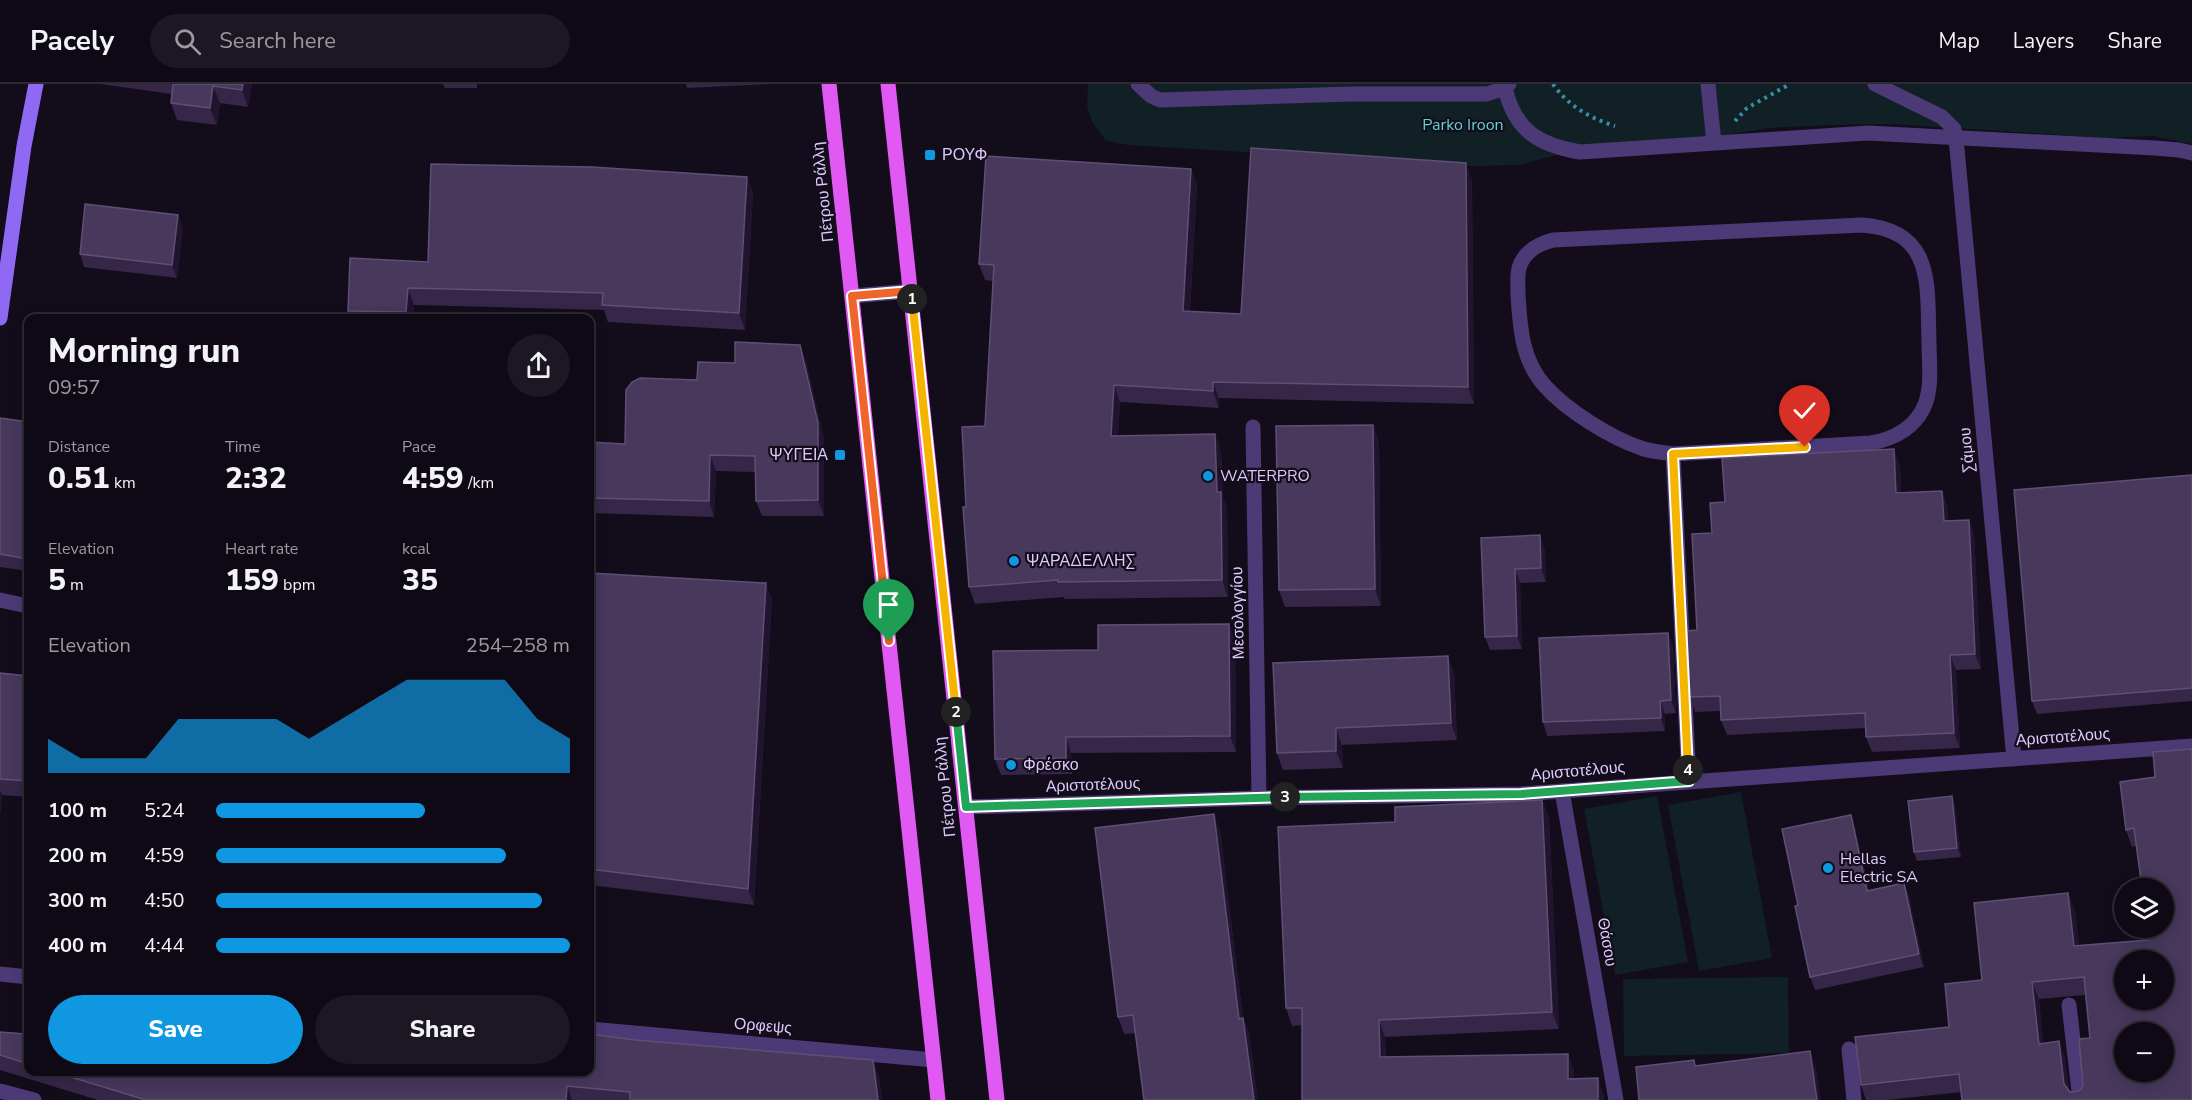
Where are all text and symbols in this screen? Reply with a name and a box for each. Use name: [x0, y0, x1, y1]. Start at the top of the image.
search box: [150, 14, 570, 68]
text: Pacely: [30, 22, 114, 60]
icon: search: [171, 25, 204, 58]
text: Search here: [219, 26, 336, 56]
text: Map: [1938, 27, 1980, 55]
text: Layers: [2013, 27, 2074, 55]
text: Share: [2107, 27, 2162, 55]
park label: Parko Iroon: [1422, 114, 1504, 136]
street label: Πέτρου Ράλλη: [807, 141, 839, 243]
place label: ΡΟΥΦ: [942, 144, 987, 166]
marker: ΡΟΥΦ: [923, 148, 937, 162]
pin: 1: [897, 284, 927, 314]
text: 1: [907, 288, 917, 310]
text: Morning run: [48, 329, 240, 374]
button: share: [507, 334, 570, 397]
text: 09:57: [48, 374, 101, 401]
pin: [1779, 385, 1830, 447]
icon: check: [1788, 394, 1821, 427]
street label: Σάμου: [1954, 426, 1980, 474]
text: Distance: [48, 436, 110, 458]
text: Time: [225, 436, 261, 458]
text: Pace: [402, 436, 436, 458]
place label: ΨΥΓΕΙΑ: [769, 444, 828, 466]
marker: ΨΥΓΕΙΑ: [833, 448, 847, 462]
text: 0.51: [48, 458, 110, 499]
text: 2:32: [225, 458, 287, 499]
text: 4:59: [402, 458, 464, 499]
place label: WATERPRO: [1220, 465, 1310, 487]
marker: WATERPRO: [1201, 469, 1215, 483]
text: km: [110, 472, 136, 494]
text: /km: [464, 472, 494, 494]
text: Elevation: [48, 538, 114, 560]
text: Heart rate: [225, 538, 298, 560]
text: kcal: [402, 538, 430, 560]
place label: ΨΑΡΑΔΕΛΛΗΣ: [1026, 550, 1135, 572]
marker: ΨΑΡΑΔΕΛΛΗΣ: [1007, 554, 1021, 568]
text: 5: [48, 560, 66, 601]
text: 159: [225, 560, 279, 601]
text: 35: [402, 560, 438, 601]
street label: Μεσολογγίου: [1226, 566, 1250, 660]
text: m: [66, 574, 84, 596]
text: bpm: [279, 574, 315, 596]
pin: [863, 579, 914, 641]
icon: arrive: [872, 588, 905, 621]
text: Elevation: [48, 632, 131, 659]
text: 254–258 m: [466, 632, 570, 659]
pin: 2: [941, 697, 971, 727]
text: 2: [951, 701, 961, 723]
street label: Αριστοτέλους: [2015, 723, 2111, 751]
street label: Πέτρου Ράλλη: [929, 736, 961, 838]
place label: Φρέσκο: [1023, 754, 1079, 776]
pin: 4: [1673, 755, 1703, 785]
street label: Αριστοτέλους: [1530, 756, 1626, 786]
marker: Φρέσκο: [1004, 758, 1018, 772]
text: 4: [1683, 759, 1693, 781]
street label: Αριστοτέλους: [1045, 772, 1141, 798]
pin: 3: [1270, 782, 1300, 812]
text: 3: [1280, 786, 1290, 808]
text: 100 m: [48, 797, 107, 824]
text: 5:24: [144, 797, 185, 824]
text: 200 m: [48, 842, 107, 869]
text: 4:59: [144, 842, 185, 869]
place label: Hellas Electric SA: [1840, 848, 1918, 888]
marker: Hellas Electric SA: [1821, 861, 1835, 875]
map controls: [2114, 878, 2174, 1082]
button: layers: [2114, 878, 2174, 938]
text: 300 m: [48, 887, 107, 914]
text: 4:50: [144, 887, 185, 914]
street label: Θάσου: [1592, 916, 1622, 968]
text: 400 m: [48, 932, 107, 959]
text: 4:44: [144, 932, 185, 959]
button: +: [2114, 950, 2174, 1010]
button: Save: [48, 995, 303, 1064]
button: Share: [315, 995, 570, 1064]
street label: Ορφεψς: [733, 1013, 793, 1040]
button: −: [2114, 1022, 2174, 1082]

